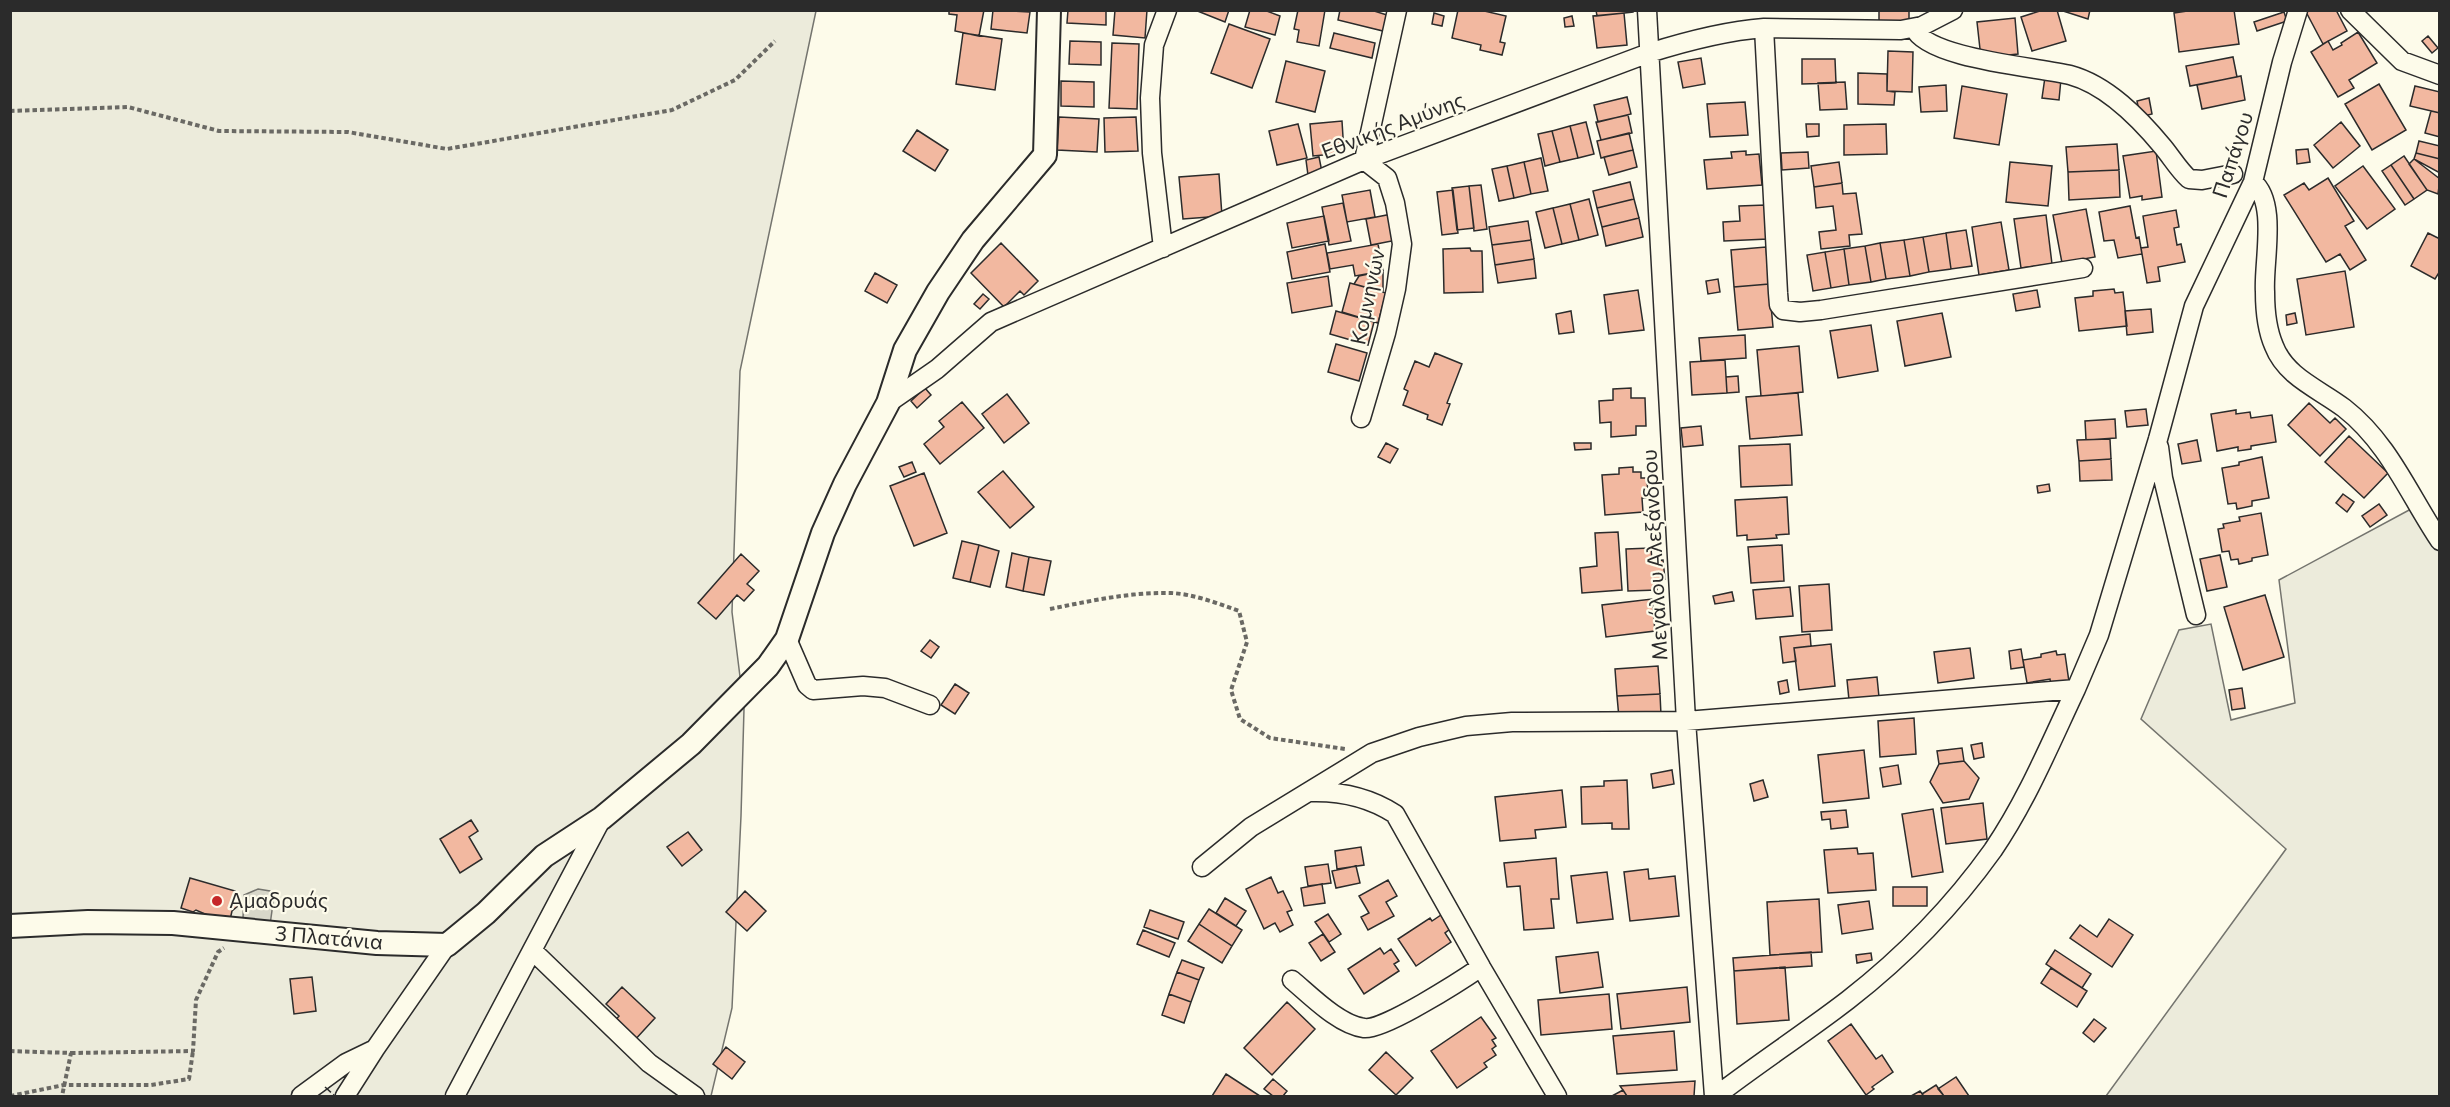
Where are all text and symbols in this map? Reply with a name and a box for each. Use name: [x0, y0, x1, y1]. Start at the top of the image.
street label: Εθνικής Αμύνης: [1317, 86, 1467, 163]
street label: Παπάγου: [2206, 108, 2257, 201]
street label: Κομνηνών: [1344, 246, 1389, 347]
street label: Μεγάλου Αλεξάνδρου: [1635, 449, 1672, 661]
place label: Αμαδρυάς: [229, 887, 328, 912]
marker: Αμαδρυάς: [210, 894, 224, 908]
street label: 3 Πλατάνια: [274, 919, 384, 954]

